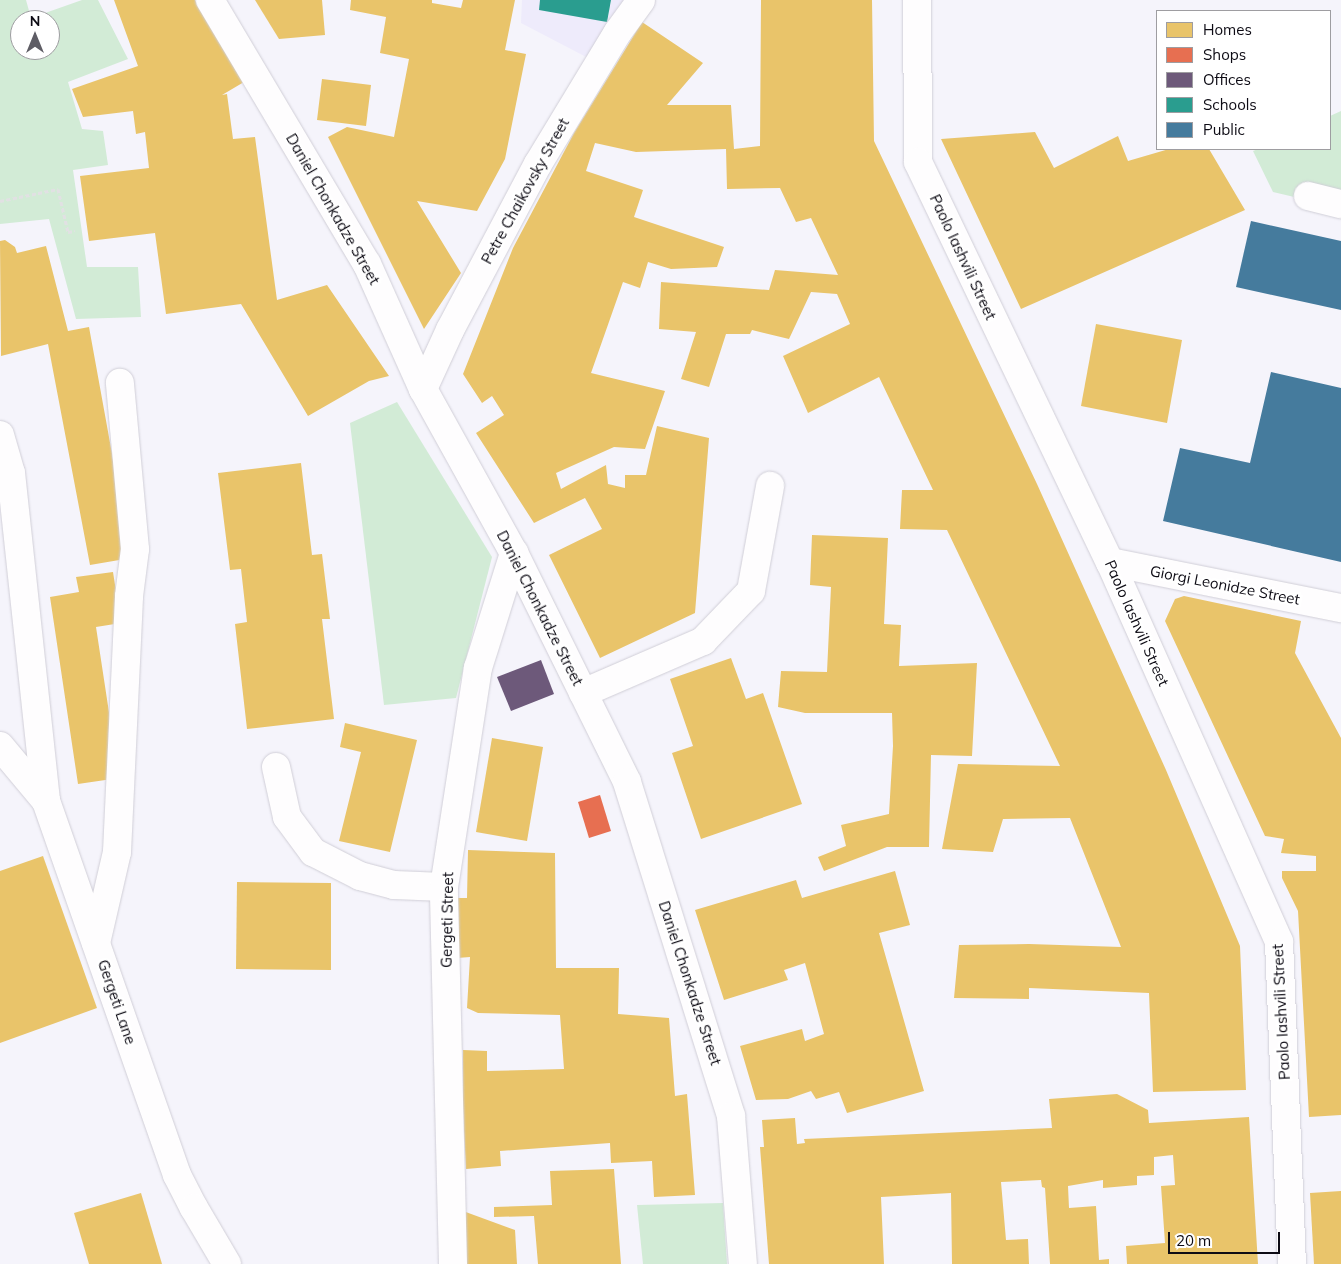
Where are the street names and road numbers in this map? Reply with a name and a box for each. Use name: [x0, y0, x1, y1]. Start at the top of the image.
street label: Petre Chaikovsky Street: [477, 115, 573, 267]
street label: Daniel Chonkadze Street: [282, 130, 384, 288]
street label: Paolo Iashvili Street: [926, 192, 1000, 322]
street label: Daniel Chonkadze Street: [493, 528, 587, 688]
street label: Paolo Iashvili Street: [1101, 557, 1173, 689]
street label: Giorgi Leonidze Street: [1149, 562, 1301, 608]
street label: Gergeti Street: [437, 872, 457, 968]
street label: Daniel Chonkadze Street: [655, 899, 725, 1067]
street label: Paolo Iashvili Street: [1268, 944, 1294, 1080]
street label: Gergeti Lane: [94, 957, 140, 1047]

